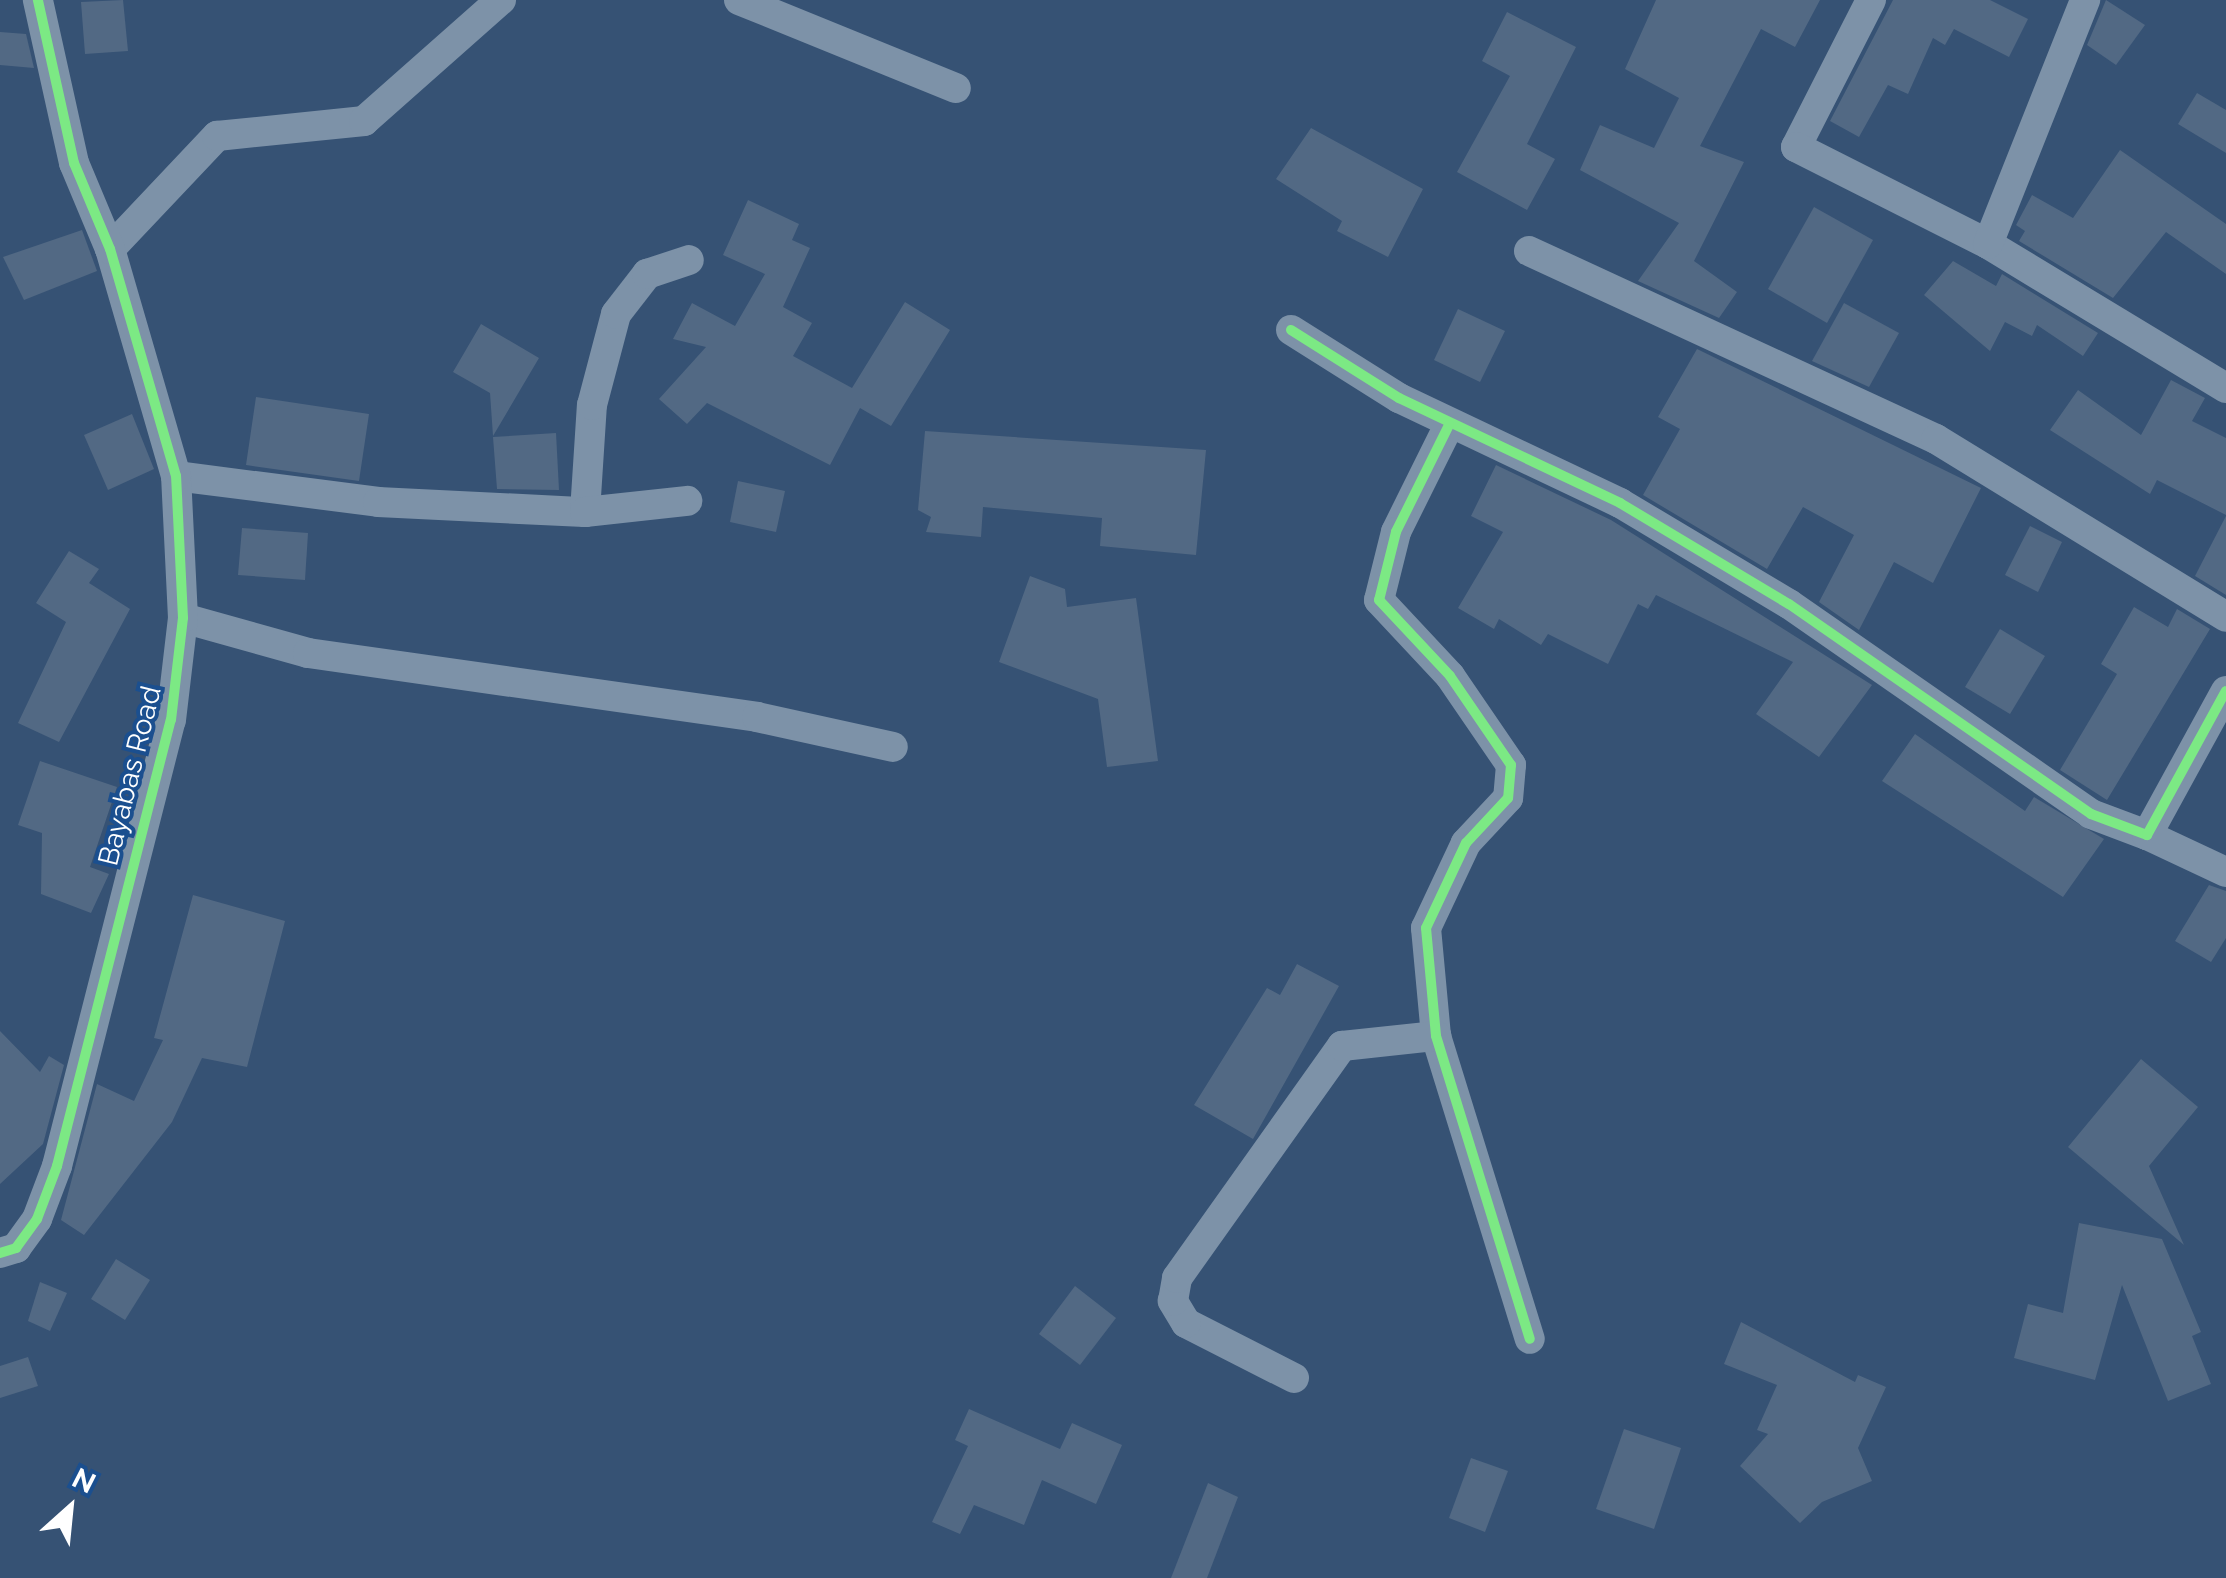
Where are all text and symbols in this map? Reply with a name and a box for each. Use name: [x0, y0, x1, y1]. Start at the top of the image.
street label: Bayabas Road: [91, 683, 169, 869]
north arrow: [20, 1458, 120, 1558]
text: N: [67, 1461, 101, 1500]

